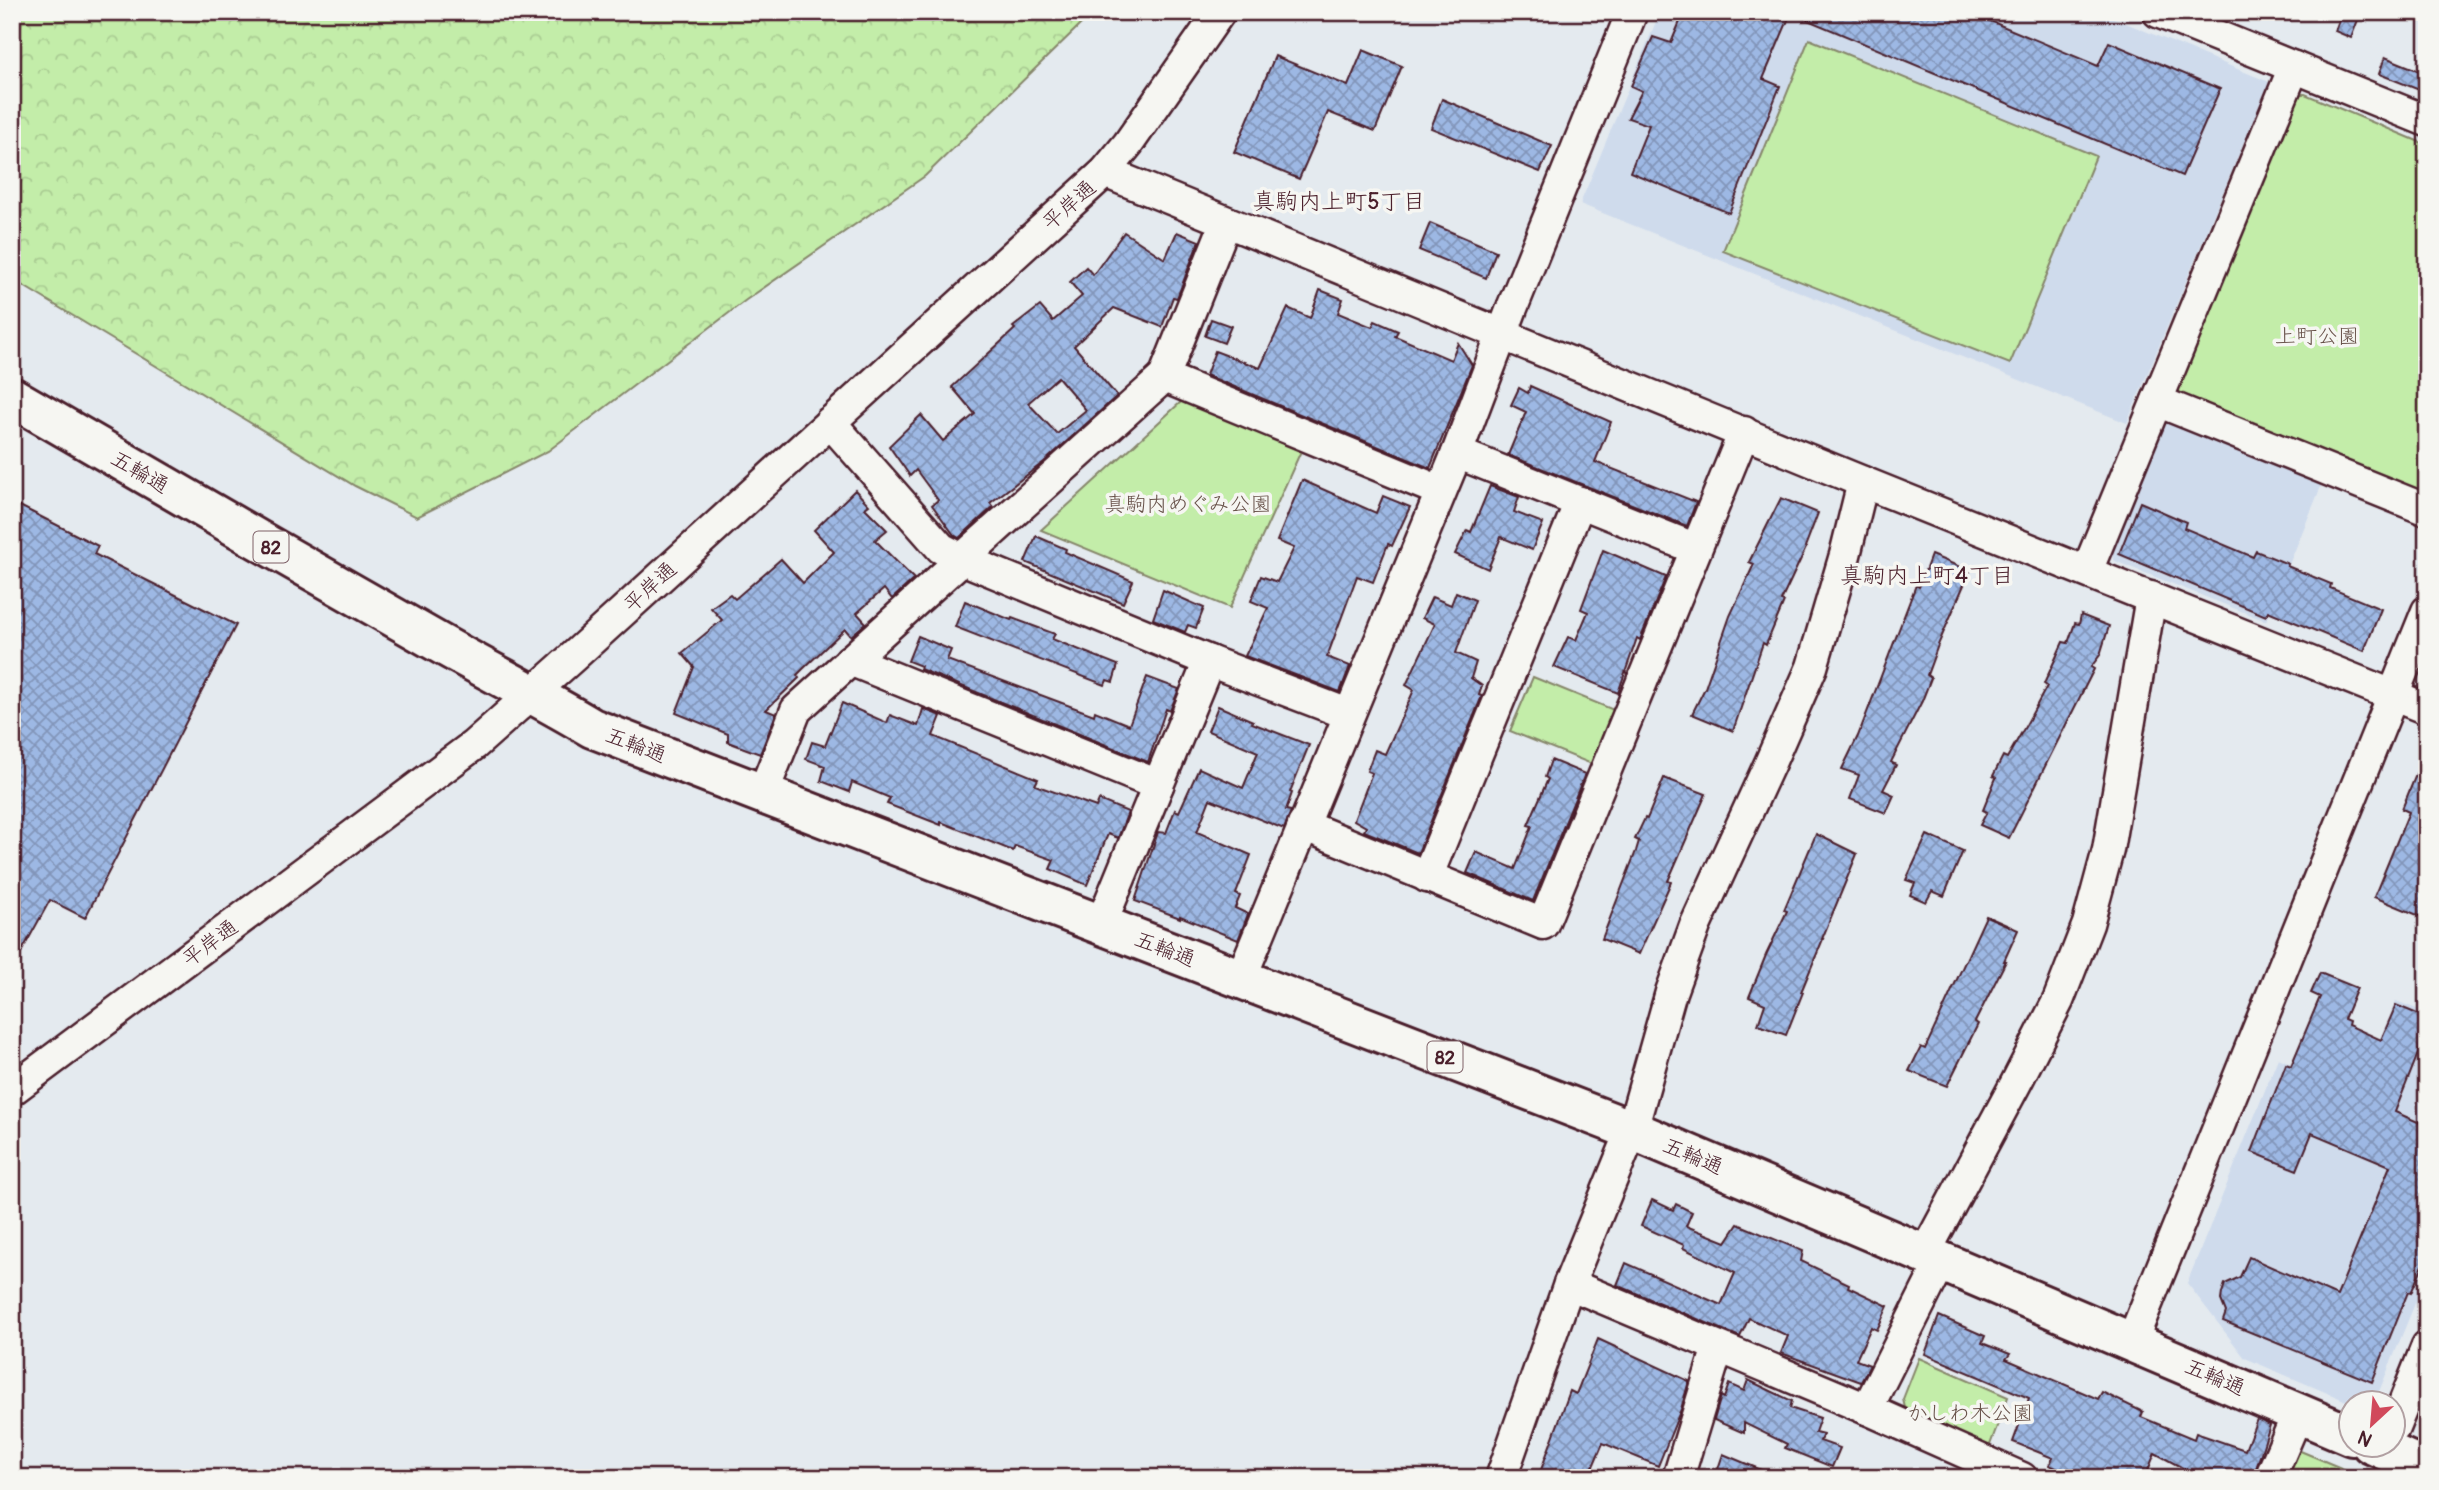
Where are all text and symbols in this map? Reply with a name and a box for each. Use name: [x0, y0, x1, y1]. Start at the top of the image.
street label: 平岸通: [1037, 174, 1102, 236]
district label: 真駒内上町5丁目: [1252, 187, 1426, 216]
park label: 上町公園: [2275, 323, 2359, 350]
street label: 五輪通: [106, 445, 174, 500]
park label: 真駒内めぐみ公園: [1104, 491, 1272, 518]
road number: 82: [254, 532, 288, 562]
street label: 平岸通: [618, 556, 683, 619]
district label: 真駒内上町4丁目: [1840, 561, 2014, 590]
street label: 五輪通: [602, 722, 670, 769]
street label: 平岸通: [177, 914, 244, 973]
street label: 五輪通: [1131, 926, 1199, 973]
road number: 82: [1428, 1042, 1462, 1072]
street label: 五輪通: [1659, 1132, 1727, 1181]
street label: 五輪通: [2181, 1353, 2249, 1402]
north arrow: [2338, 1388, 2408, 1458]
park label: かしわ木公園: [1907, 1400, 2033, 1427]
text: N: [2354, 1425, 2376, 1452]

